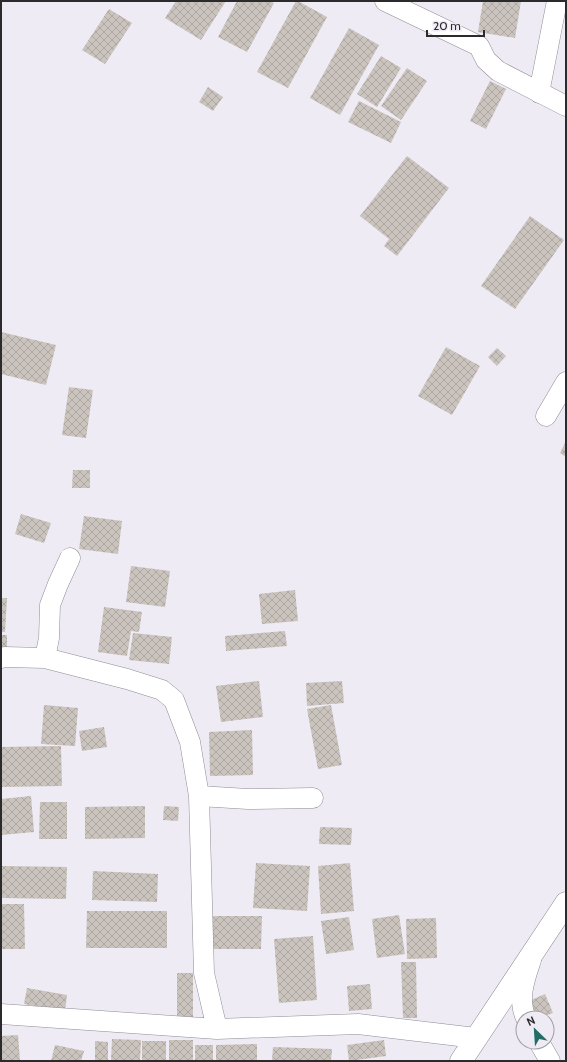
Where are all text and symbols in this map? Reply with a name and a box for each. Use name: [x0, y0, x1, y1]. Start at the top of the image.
scale bar: [427, 12, 484, 38]
text: 20 m: [433, 18, 461, 33]
north arrow: [515, 1010, 555, 1050]
text: N: [524, 1013, 537, 1029]

